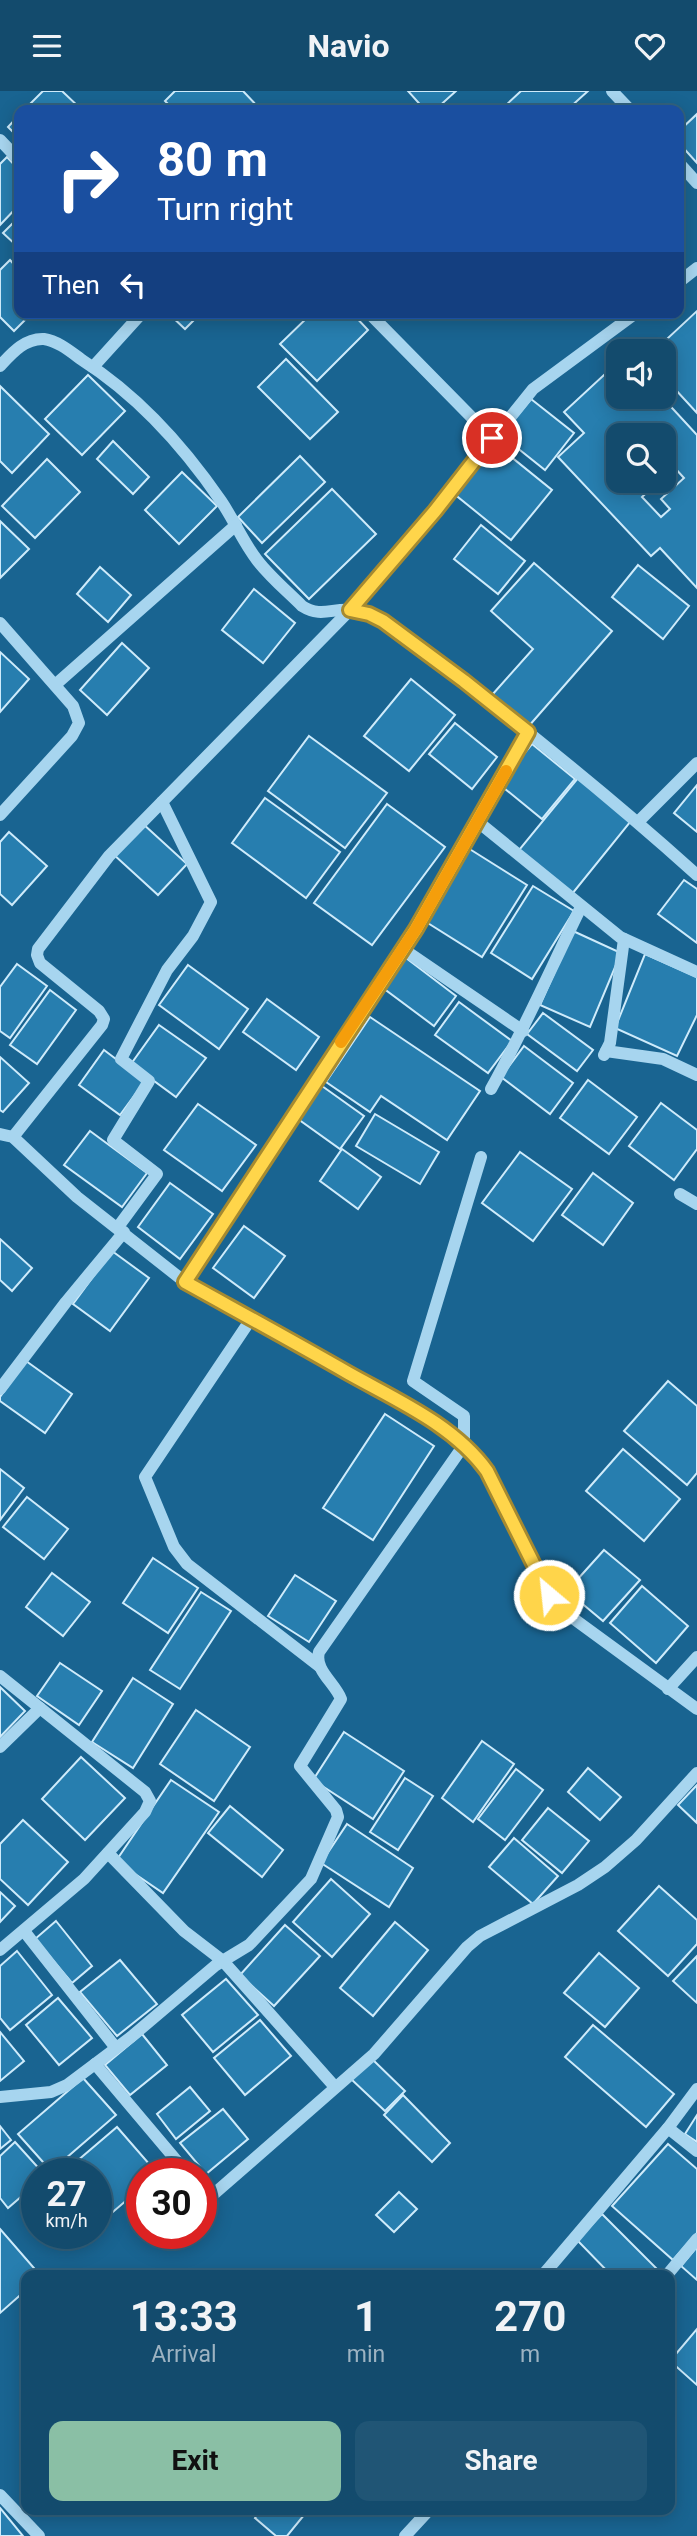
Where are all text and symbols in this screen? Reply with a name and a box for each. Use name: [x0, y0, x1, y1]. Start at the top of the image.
icon: menu: [28, 27, 66, 65]
text: Navio: [307, 27, 390, 65]
icon: heart: [631, 27, 669, 65]
text: 80 m: [157, 131, 268, 188]
icon: right: [42, 133, 133, 224]
text: Turn right: [157, 190, 293, 228]
icon: left: [114, 266, 152, 304]
text: Then: [42, 270, 100, 300]
map controls: [606, 339, 676, 493]
button: sound: [606, 339, 676, 409]
pin: [462, 408, 522, 468]
icon: arrive: [473, 419, 511, 457]
button: search: [606, 423, 676, 493]
position arrow: [512, 1558, 586, 1632]
speed limit sign: 30: [126, 2158, 217, 2249]
text: 27: [46, 2174, 87, 2215]
text: km/h: [45, 2210, 88, 2231]
text: 13:33: [130, 2292, 238, 2341]
text: 1: [354, 2292, 378, 2341]
text: 270: [494, 2292, 566, 2341]
text: Arrival: [151, 2341, 217, 2368]
text: min: [347, 2341, 385, 2368]
text: m: [520, 2341, 540, 2368]
button: Exit: [49, 2421, 341, 2501]
button: Share: [355, 2421, 647, 2501]

